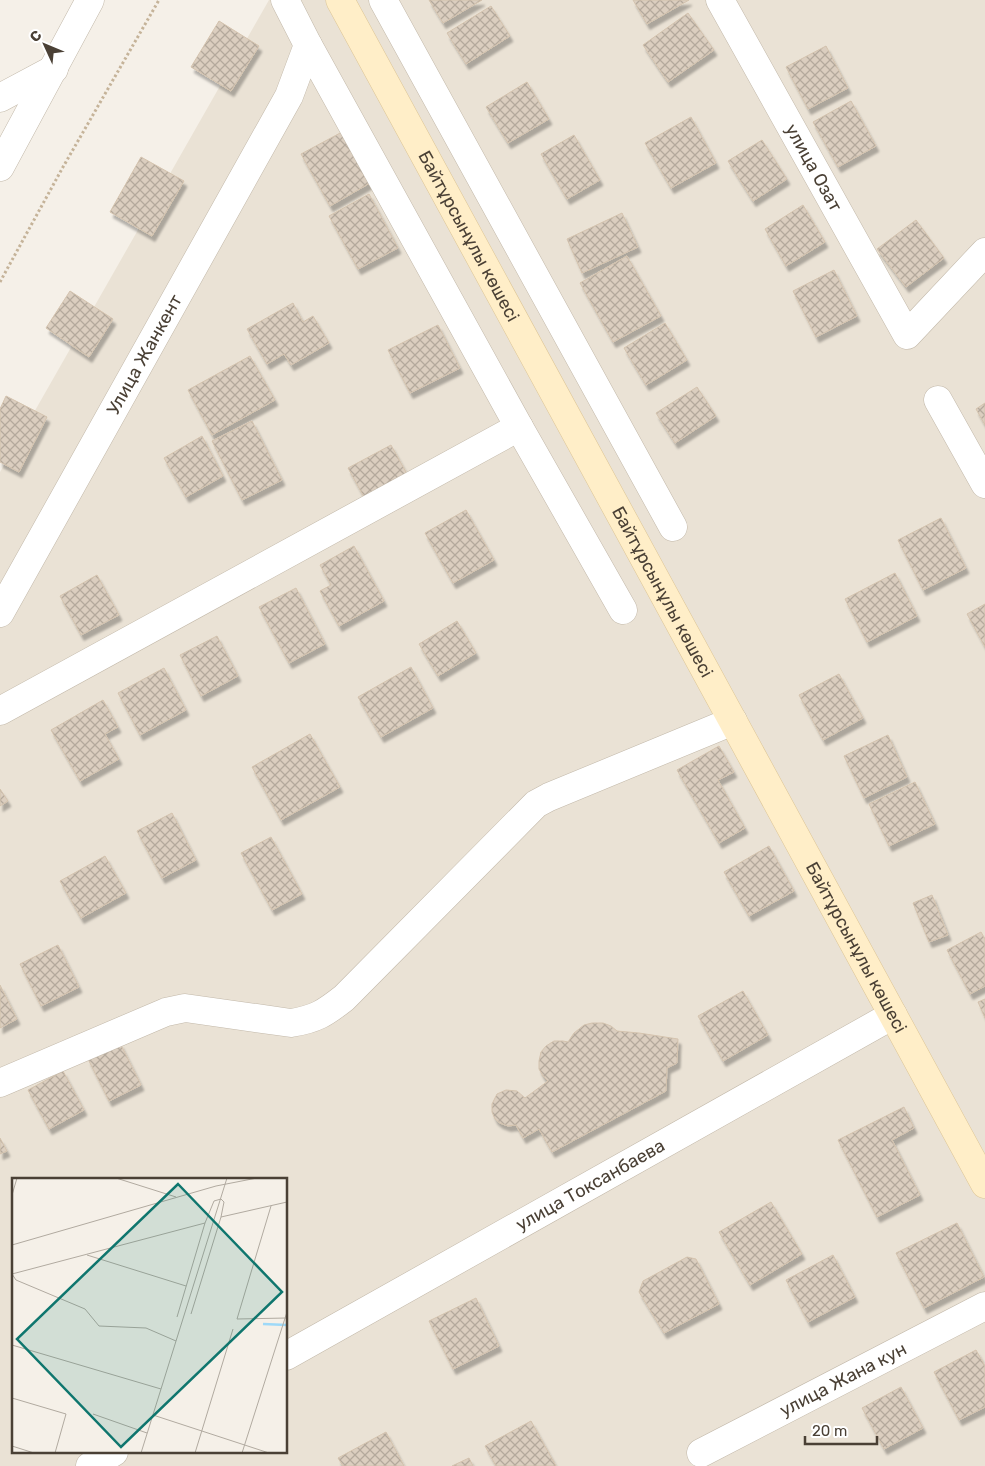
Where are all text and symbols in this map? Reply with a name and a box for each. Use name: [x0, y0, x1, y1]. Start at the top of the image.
north arrow: [20, 20, 70, 70]
text: С: [26, 27, 46, 46]
street label: улица Озат: [780, 120, 847, 215]
street label: Байтұрсынұлы көшесі: [413, 147, 524, 326]
street label: Улица Жанкент: [102, 291, 187, 419]
street label: Байтұрсынұлы көшесі: [607, 503, 718, 681]
street label: Байтұрсынұлы көшесі: [801, 858, 912, 1037]
street label: улица Токсанбаева: [512, 1134, 669, 1236]
inset map: [12, 1178, 288, 1454]
street label: улица Жана кун: [776, 1338, 910, 1421]
scale bar: [805, 1414, 878, 1446]
text: 20 m: [812, 1422, 847, 1440]

